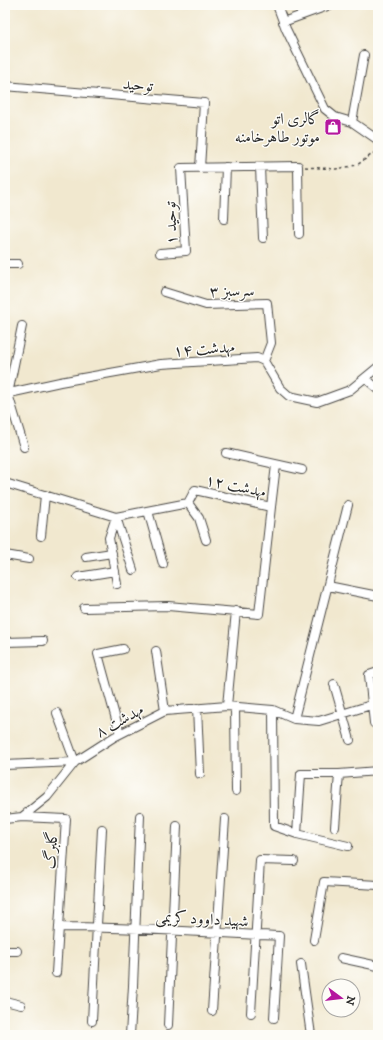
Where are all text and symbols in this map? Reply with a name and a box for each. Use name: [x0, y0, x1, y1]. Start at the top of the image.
street label: توحید: [122, 74, 155, 96]
place label: گالری اتو موتور طاهرخامنه: [235, 109, 320, 147]
shop icon: گالری اتو موتور طاهرخامنه: [323, 117, 343, 137]
street label: توحید ۱: [160, 200, 182, 245]
street label: سرسبز ۳: [209, 281, 255, 301]
street label: مهدشت ۱۴: [173, 337, 235, 361]
street label: مهدشت ۱۲: [204, 470, 268, 502]
street label: مهدشت ۸: [92, 700, 147, 742]
street label: گلبرگ: [39, 830, 63, 870]
street label: شهید داوود کریمی: [155, 907, 249, 932]
north arrow: [321, 978, 361, 1018]
text: N: [342, 994, 358, 1007]

